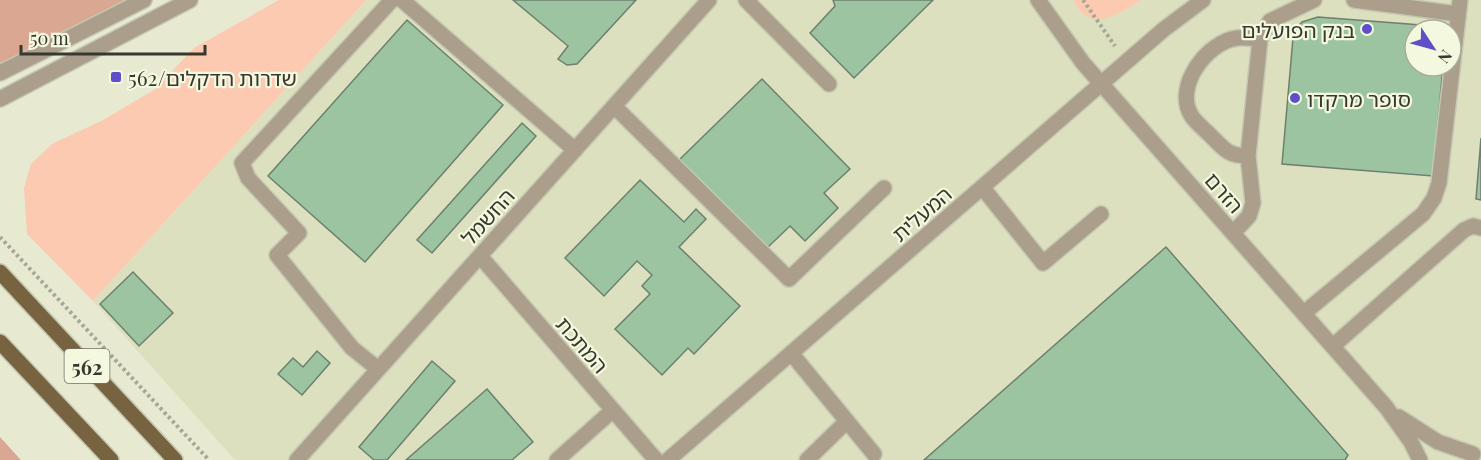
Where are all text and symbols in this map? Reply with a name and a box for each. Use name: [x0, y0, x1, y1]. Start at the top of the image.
place label: בנק הפועלים: [1241, 15, 1355, 43]
scale bar: [21, 18, 206, 56]
north arrow: [1403, 18, 1463, 78]
marker: בנק הפועלים: [1360, 22, 1374, 36]
text: 50 m: [30, 26, 69, 50]
text: N: [1433, 46, 1457, 68]
place label: שדרות הדקלים/562: [128, 63, 297, 91]
marker: שדרות הדקלים/562: [109, 70, 123, 84]
place label: סופר מרקדו: [1307, 84, 1411, 112]
marker: סופר מרקדו: [1288, 91, 1302, 105]
street label: הזרם: [1200, 166, 1250, 218]
street label: המעלית: [885, 179, 957, 247]
street label: החשמל: [454, 182, 520, 250]
street label: המתכת: [551, 310, 615, 378]
road number: 562: [64, 349, 110, 383]

